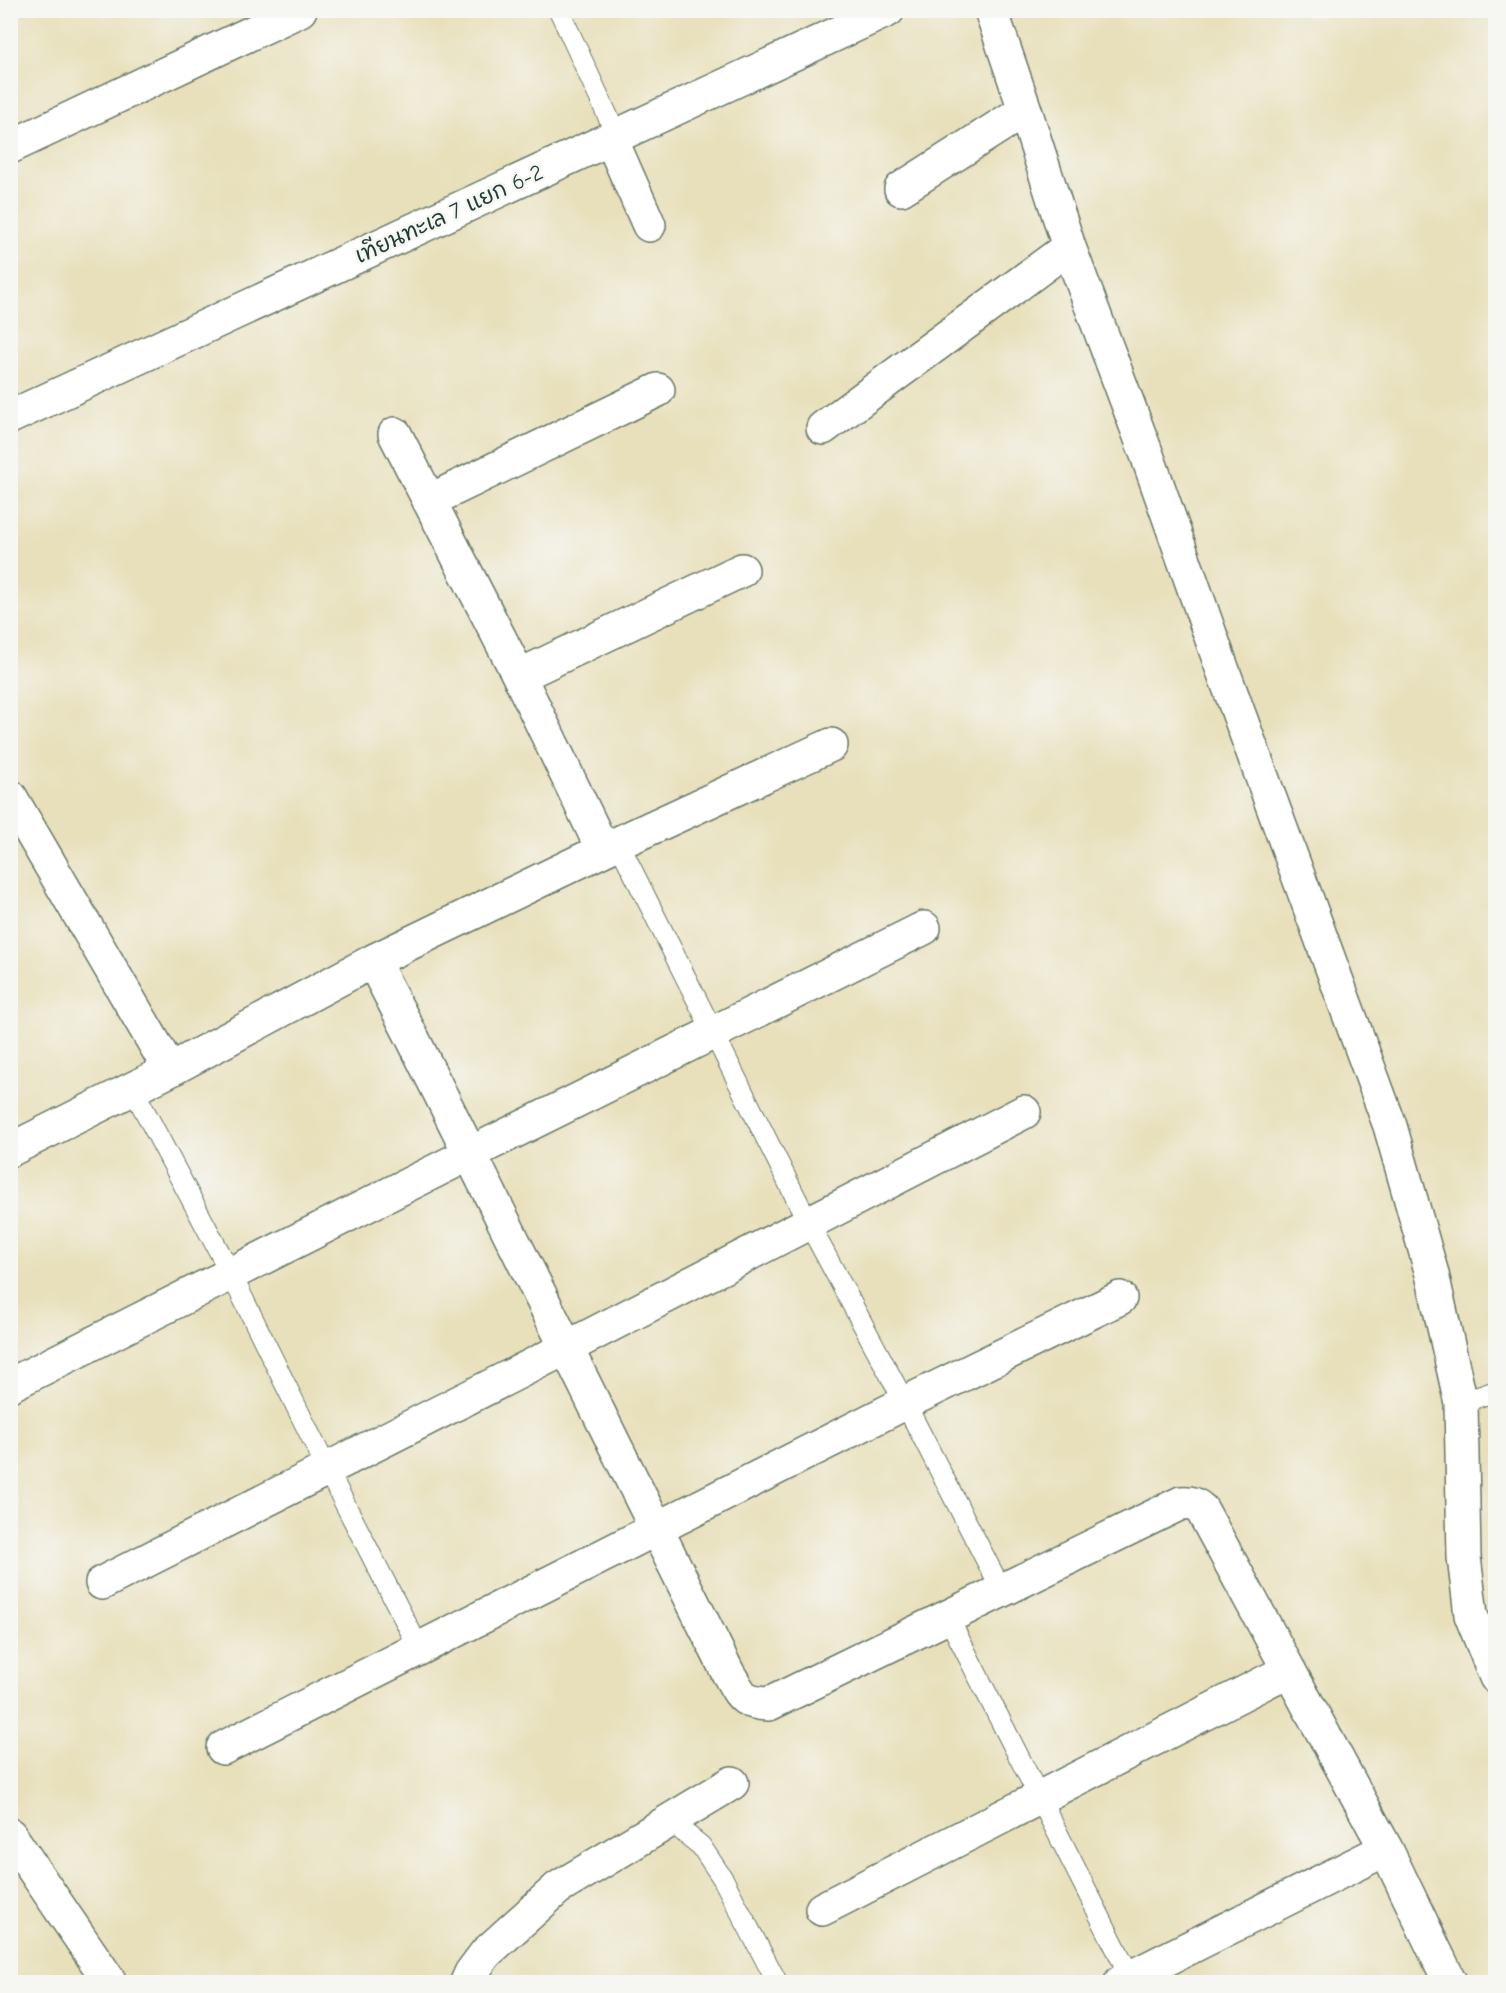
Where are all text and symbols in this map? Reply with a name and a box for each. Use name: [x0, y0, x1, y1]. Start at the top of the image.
street label: เทียนทะเล 7 แยก 6-2: [350, 158, 547, 269]

